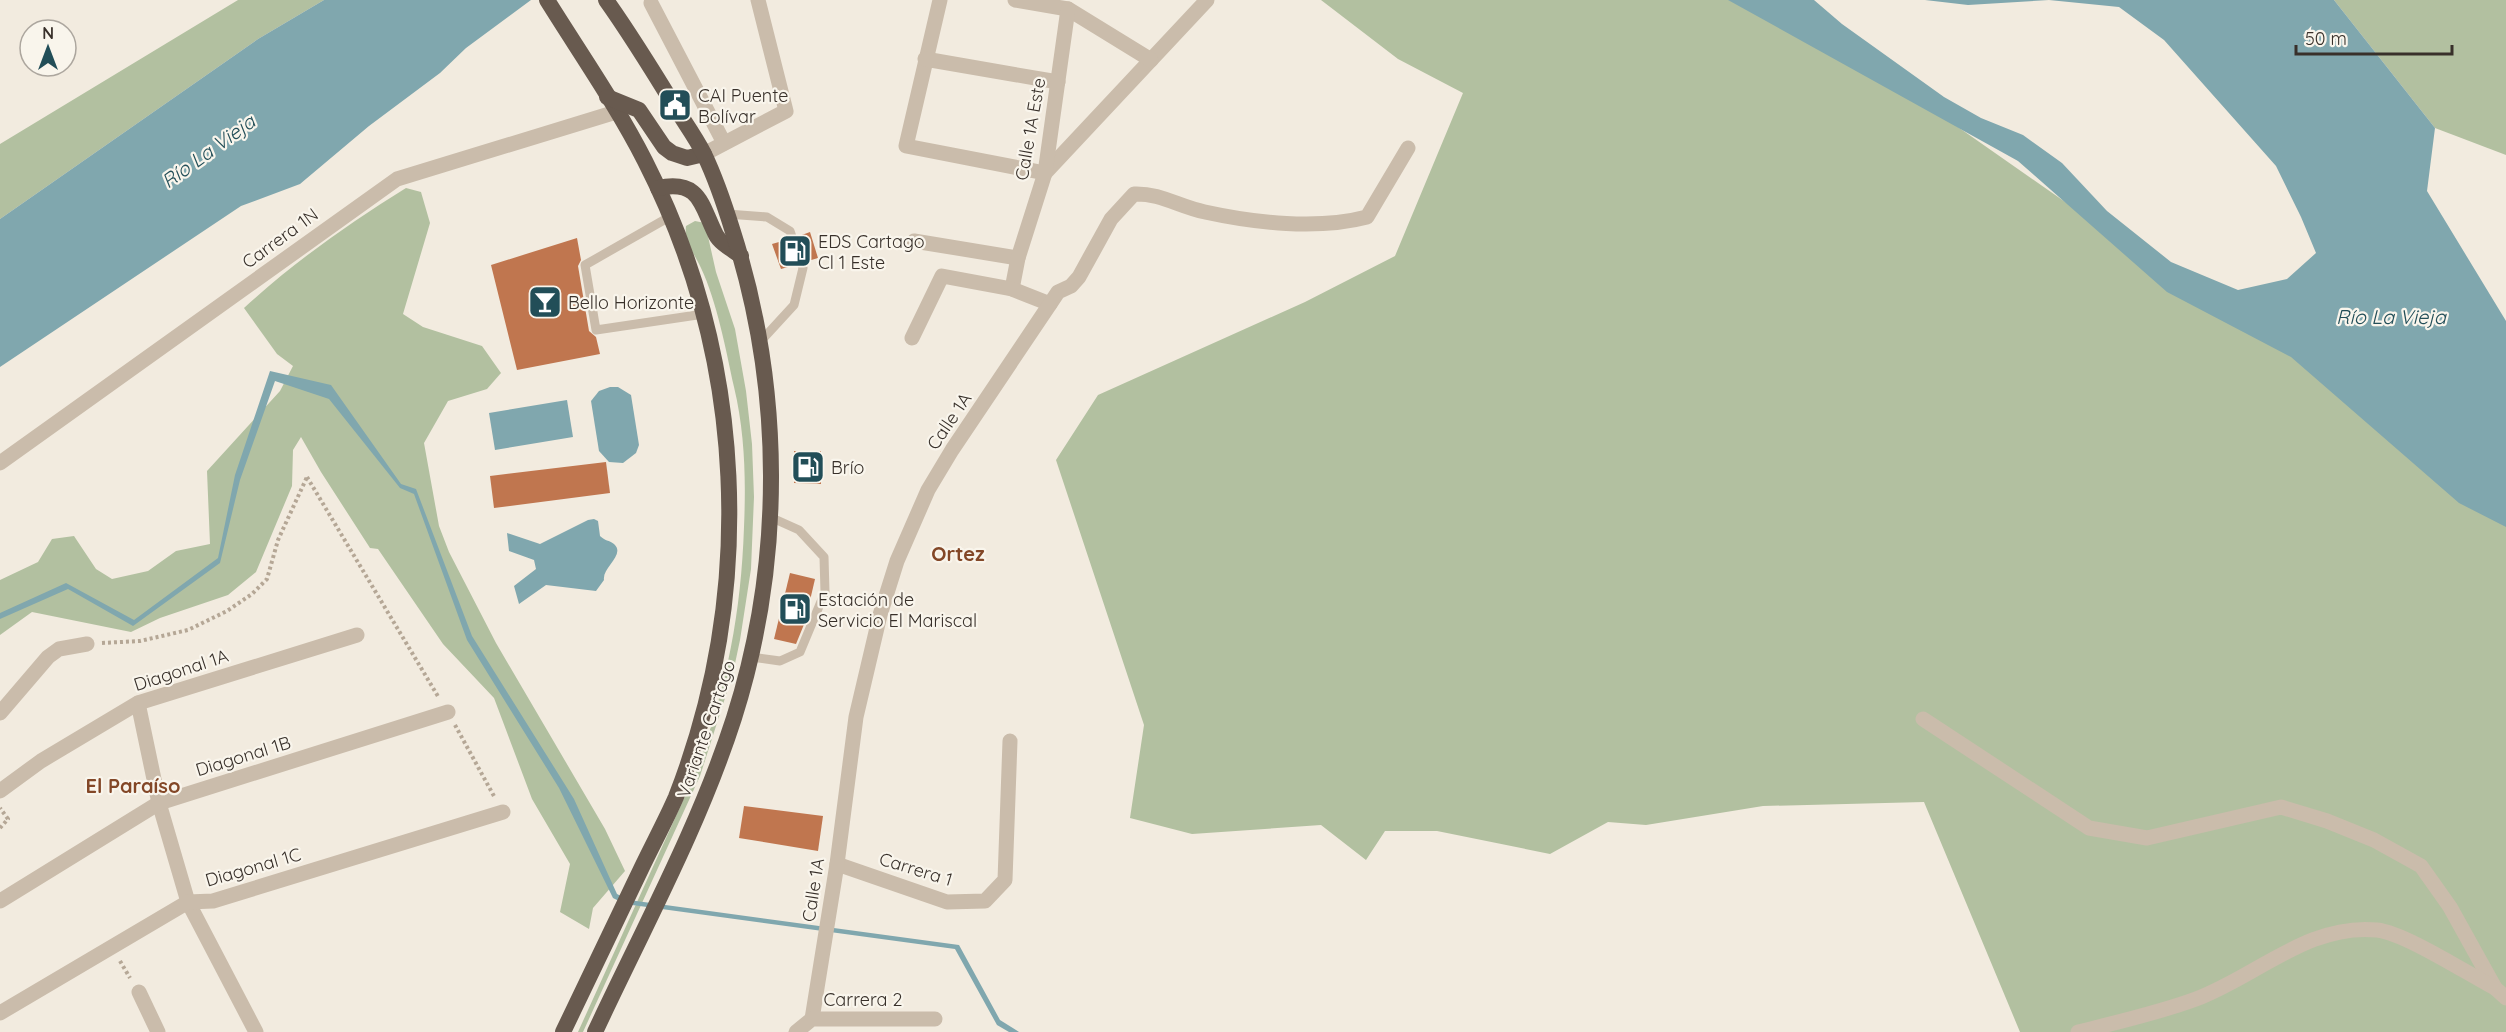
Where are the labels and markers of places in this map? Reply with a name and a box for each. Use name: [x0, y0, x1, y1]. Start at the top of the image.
place label: CAI Puente Bolívar: [698, 84, 788, 128]
public building icon: CAI Puente Bolívar: [657, 87, 693, 123]
place label: EDS Cartago Cl 1 Este: [818, 230, 925, 274]
fuel station icon: EDS Cartago Cl 1 Este: [777, 233, 813, 269]
bar icon: Bello Horizonte: [527, 284, 563, 320]
place label: Bello Horizonte: [568, 291, 694, 314]
fuel station icon: Brío: [790, 449, 826, 485]
place label: Brío: [831, 456, 864, 479]
place label: Estación de Servicio El Mariscal: [818, 588, 977, 632]
fuel station icon: Estación de Servicio El Mariscal: [777, 591, 813, 627]

